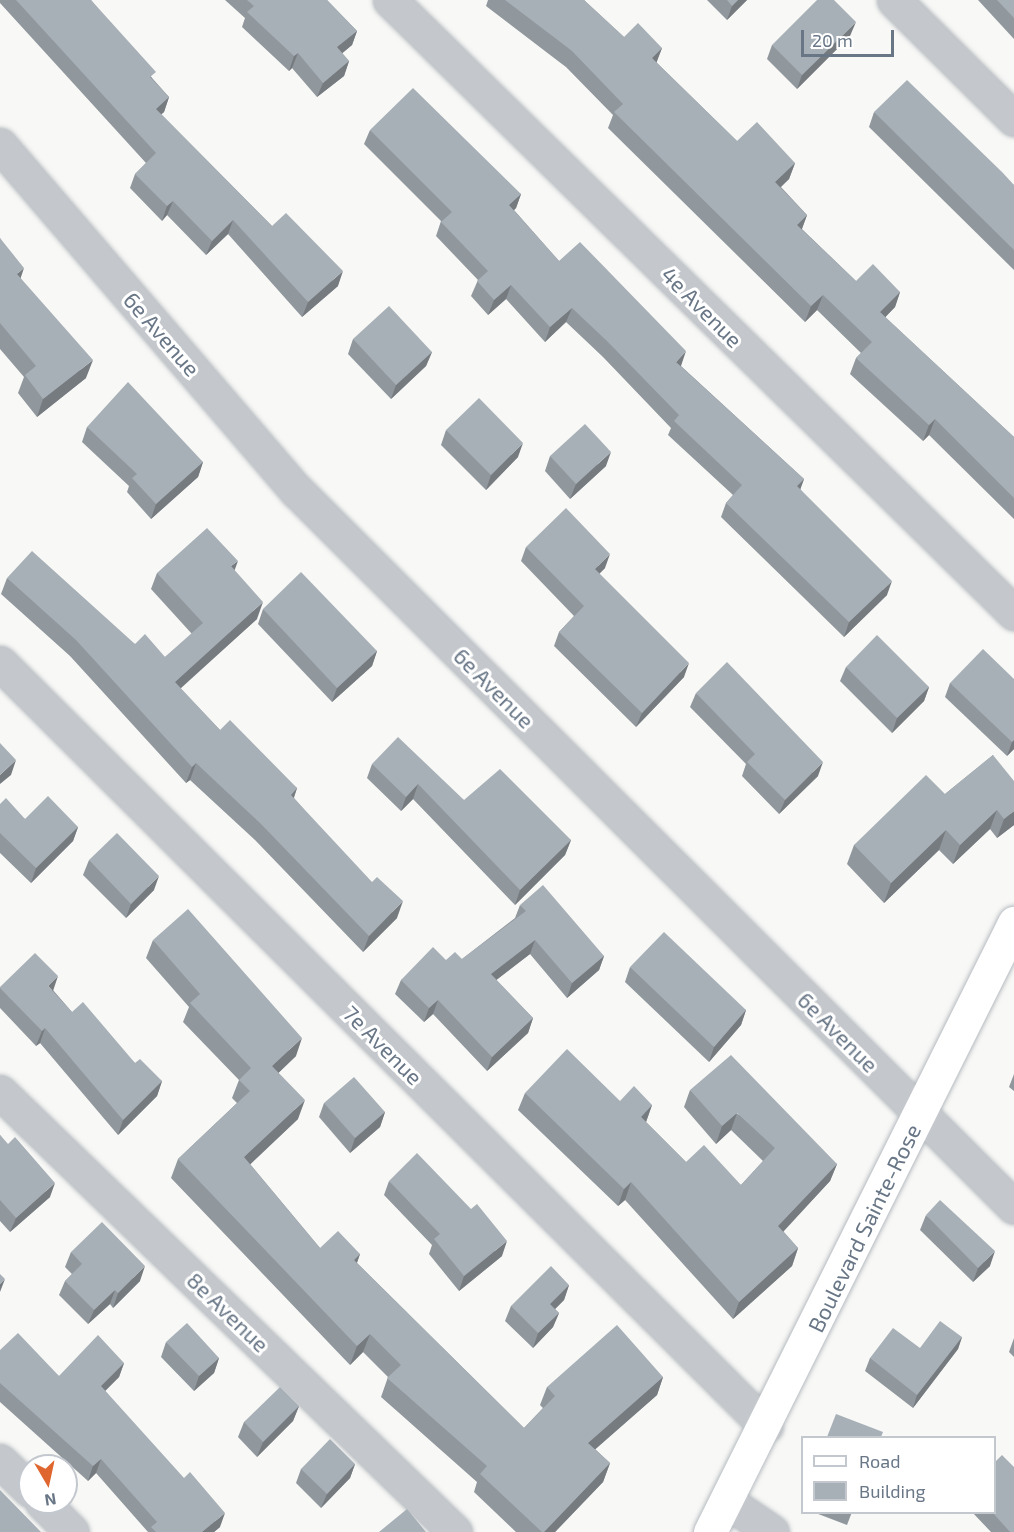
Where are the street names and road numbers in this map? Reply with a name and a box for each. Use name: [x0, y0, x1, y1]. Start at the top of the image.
street label: 4e Avenue: [656, 261, 748, 353]
street label: 6e Avenue: [118, 286, 206, 382]
street label: 6e Avenue: [448, 642, 540, 734]
street label: 6e Avenue: [792, 986, 884, 1078]
street label: 7e Avenue: [338, 1000, 428, 1090]
street label: Boulevard Sainte-Rose: [802, 1120, 926, 1336]
street label: 8e Avenue: [181, 1266, 275, 1358]

